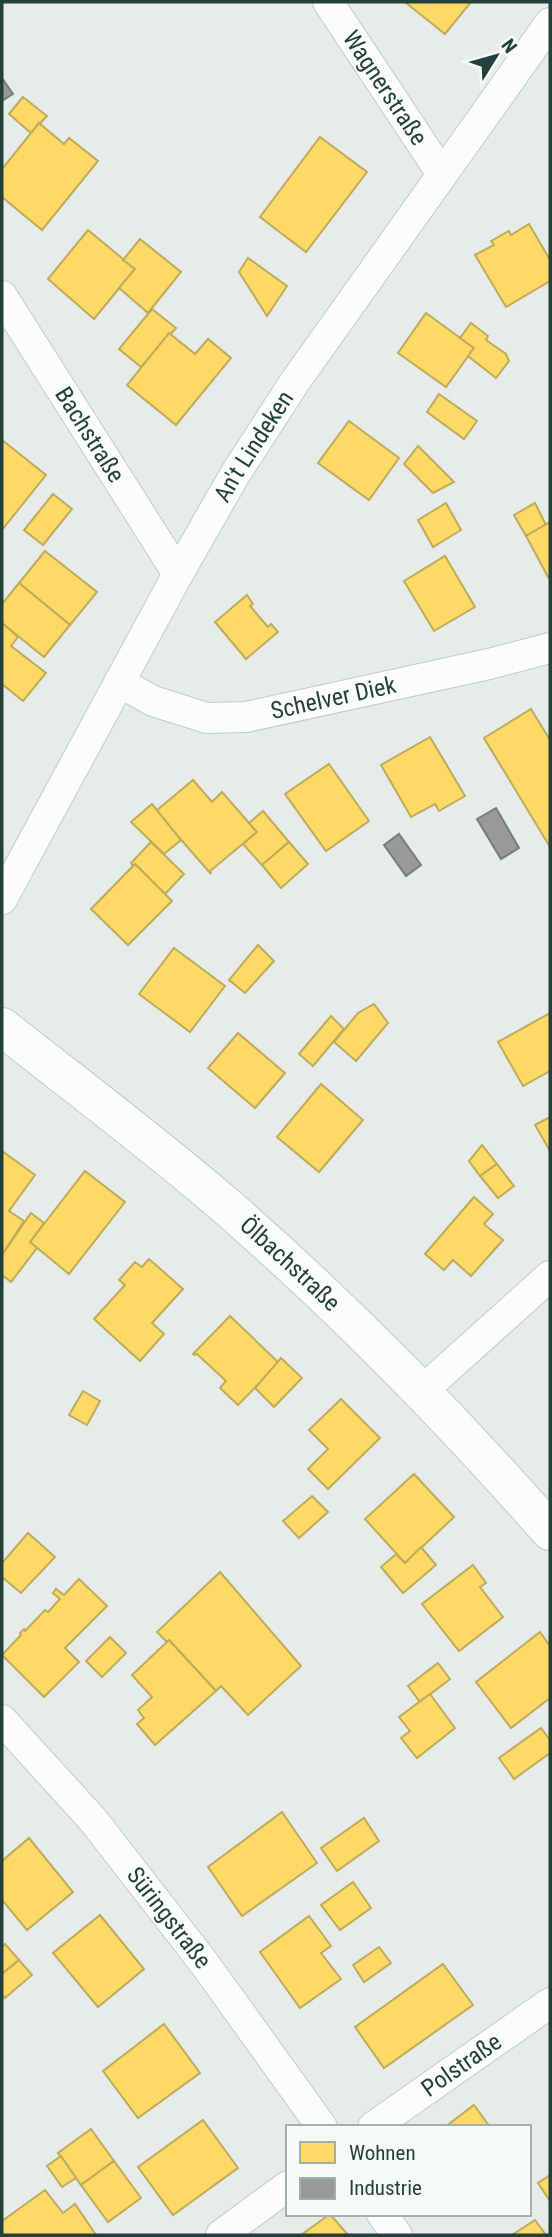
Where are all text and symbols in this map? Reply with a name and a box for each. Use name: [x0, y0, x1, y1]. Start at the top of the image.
north arrow: [461, 21, 531, 91]
street label: Wagnerstraße: [337, 25, 433, 150]
text: N: [496, 35, 522, 58]
street label: Bachstraße: [49, 382, 130, 487]
street label: An't Lindeken: [208, 386, 299, 507]
street label: Schelver Diek: [268, 671, 399, 725]
street label: Ölbachstraße: [234, 1211, 346, 1317]
street label: Süringstraße: [121, 1862, 217, 1974]
street label: Polstraße: [416, 2027, 507, 2103]
legend: [286, 2125, 531, 2216]
text: Wohnen: [349, 2141, 416, 2165]
text: Industrie: [349, 2176, 422, 2200]

